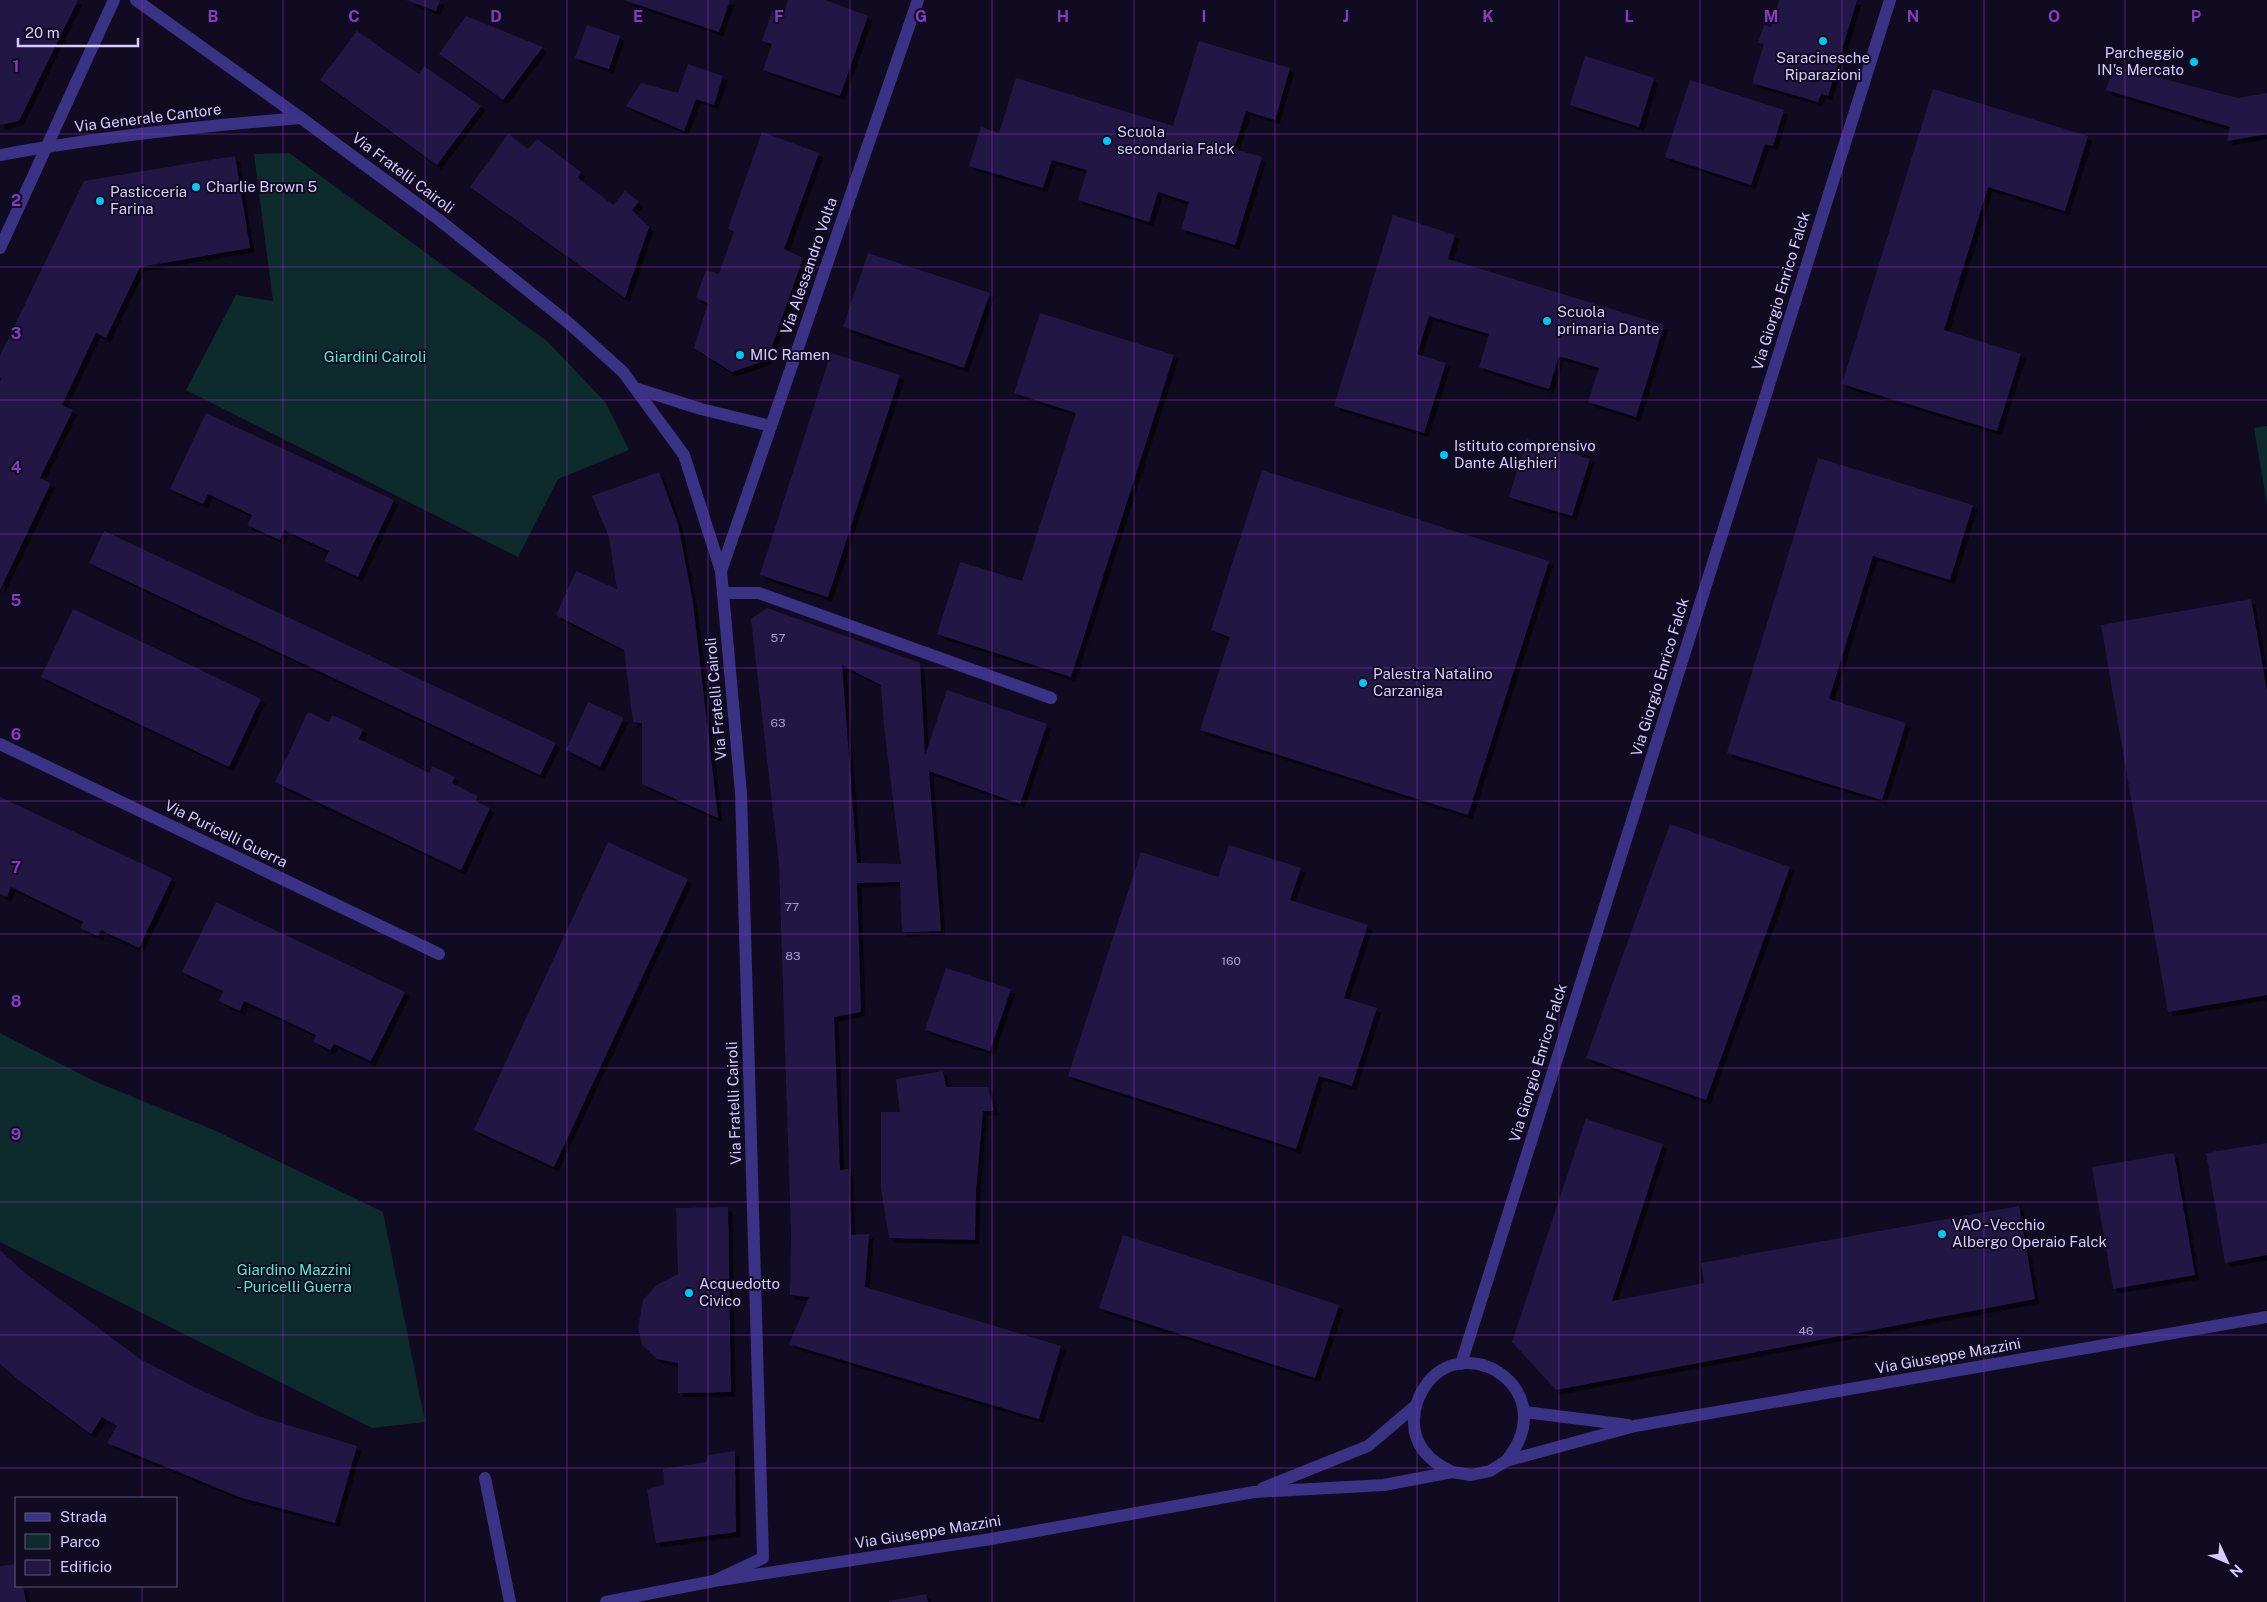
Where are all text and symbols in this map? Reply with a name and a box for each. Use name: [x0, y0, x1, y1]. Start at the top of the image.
text: B: [208, 7, 219, 26]
text: C: [348, 7, 360, 26]
text: D: [490, 7, 502, 26]
text: E: [633, 7, 643, 26]
text: F: [774, 7, 784, 26]
text: G: [915, 7, 927, 26]
text: H: [1057, 7, 1069, 26]
text: I: [1202, 7, 1206, 26]
text: J: [1343, 7, 1349, 26]
text: K: [1482, 7, 1494, 26]
text: L: [1624, 7, 1634, 26]
text: M: [1764, 7, 1778, 26]
text: N: [1907, 7, 1919, 26]
text: O: [2048, 7, 2060, 26]
text: P: [2191, 7, 2201, 26]
scale bar: [18, 15, 138, 47]
text: 20 m: [25, 24, 60, 41]
marker: Saracinesche Riparazioni: [1817, 35, 1829, 47]
place label: Parcheggio IN's Mercato: [2097, 44, 2184, 78]
place label: Saracinesche Riparazioni: [1776, 49, 1870, 83]
marker: Parcheggio IN's Mercato: [2188, 56, 2200, 68]
text: 1: [13, 57, 19, 76]
street label: Via Generale Cantore: [74, 100, 222, 135]
place label: Scuola secondaria Falck: [1117, 123, 1235, 157]
street label: Via Fratelli Cairoli: [349, 129, 458, 216]
marker: Scuola secondaria Falck: [1101, 135, 1113, 147]
place label: Charlie Brown 5: [206, 178, 317, 195]
marker: Charlie Brown 5: [190, 181, 202, 193]
place label: Pasticceria Farina: [110, 183, 187, 217]
text: 2: [11, 191, 21, 210]
marker: Pasticceria Farina: [94, 195, 106, 207]
street label: Via Alessandro Volta: [777, 195, 840, 336]
street label: Via Giorgio Enrico Falck: [1748, 210, 1813, 372]
place label: Scuola primaria Dante: [1557, 303, 1660, 337]
marker: Scuola primaria Dante: [1541, 315, 1553, 327]
text: 3: [11, 324, 21, 343]
place label: MIC Ramen: [750, 346, 830, 363]
park label: Giardini Cairoli: [324, 348, 426, 365]
marker: MIC Ramen: [734, 349, 746, 361]
place label: Istituto comprensivo Dante Alighieri: [1454, 437, 1596, 471]
marker: Istituto comprensivo Dante Alighieri: [1438, 449, 1450, 461]
text: 4: [11, 458, 22, 477]
text: 5: [11, 591, 22, 610]
street label: Via Giorgio Enrico Falck: [1627, 596, 1692, 758]
house number: 57: [771, 631, 785, 645]
street label: Via Fratelli Cairoli: [702, 637, 729, 761]
place label: Palestra Natalino Carzaniga: [1373, 665, 1493, 699]
marker: Palestra Natalino Carzaniga: [1357, 677, 1369, 689]
house number: 63: [771, 716, 785, 730]
text: 6: [11, 725, 21, 744]
street label: Via Puricelli Guerra: [162, 796, 290, 871]
text: 7: [11, 858, 21, 877]
house number: 77: [785, 900, 799, 914]
house number: 83: [785, 949, 801, 963]
house number: 160: [1221, 954, 1241, 968]
street label: Via Giorgio Enrico Falck: [1505, 982, 1570, 1144]
text: 8: [11, 992, 22, 1011]
street label: Via Fratelli Cairoli: [723, 1041, 744, 1165]
text: 9: [11, 1125, 21, 1144]
place label: VAO - Vecchio Albergo Operaio Falck: [1952, 1216, 2107, 1250]
marker: VAO - Vecchio Albergo Operaio Falck: [1936, 1228, 1948, 1240]
park label: Giardino Mazzini - Puricelli Guerra: [236, 1261, 352, 1295]
place label: Acquedotto Civico: [699, 1275, 780, 1309]
marker: Acquedotto Civico: [683, 1287, 695, 1299]
house number: 46: [1798, 1324, 1814, 1338]
street label: Via Giuseppe Mazzini: [1874, 1334, 2022, 1377]
legend: [15, 1497, 178, 1587]
text: Strada: [60, 1508, 107, 1525]
street label: Via Giuseppe Mazzini: [854, 1512, 1002, 1551]
text: Parco: [60, 1533, 100, 1550]
north arrow: [2202, 1537, 2252, 1587]
text: Edificio: [60, 1558, 112, 1575]
text: N: [2227, 1562, 2246, 1581]

